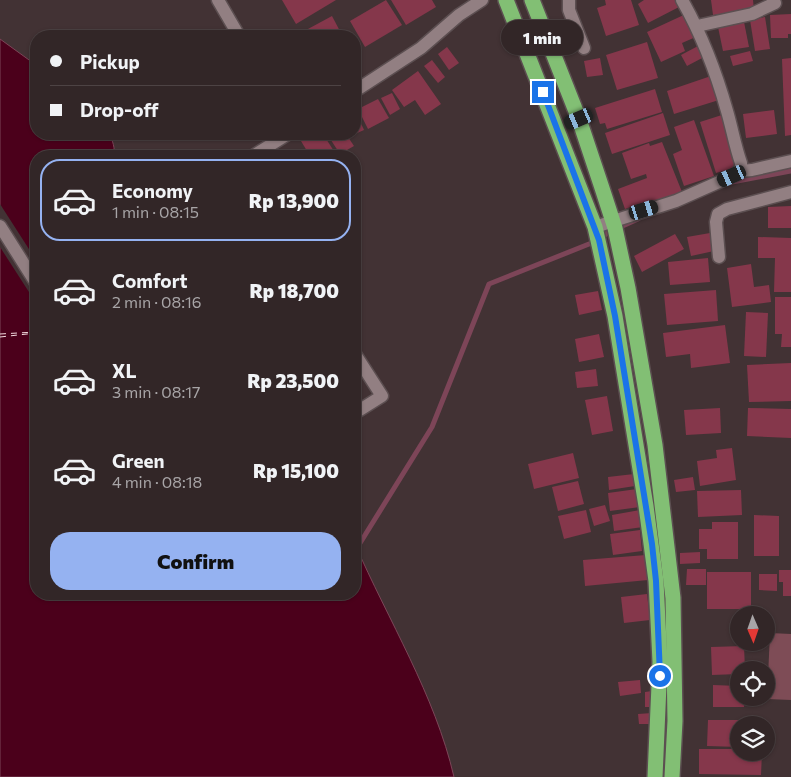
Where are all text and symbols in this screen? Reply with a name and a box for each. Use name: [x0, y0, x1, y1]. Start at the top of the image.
callout: 1 min: [502, 19, 584, 54]
text: 1 min: [523, 28, 561, 47]
text: Pickup: [80, 50, 140, 73]
route end: [532, 81, 554, 103]
text: Drop-off: [80, 98, 159, 121]
car: [562, 106, 595, 132]
car: [715, 163, 748, 189]
icon: car: [52, 178, 97, 223]
text: Economy: [112, 179, 193, 202]
text: Rp 13,900: [249, 189, 339, 212]
car: [627, 198, 660, 222]
text: 1 min · 08:15: [112, 202, 199, 221]
icon: car: [52, 268, 97, 313]
text: Comfort: [112, 269, 188, 292]
text: Rp 18,700: [249, 279, 339, 302]
text: 2 min · 08:16: [112, 292, 202, 311]
icon: car: [52, 358, 97, 403]
text: XL: [112, 359, 137, 382]
text: Rp 23,500: [247, 369, 339, 392]
text: 3 min · 08:17: [112, 382, 201, 401]
icon: car: [52, 448, 97, 493]
text: Green: [112, 449, 164, 472]
text: Rp 15,100: [253, 459, 339, 482]
text: 4 min · 08:18: [112, 472, 202, 491]
button: Confirm: [50, 532, 341, 590]
north arrow: [730, 606, 775, 651]
map controls: [730, 606, 775, 761]
button: locate: [730, 661, 775, 706]
route start: [649, 665, 671, 687]
button: layers: [730, 716, 775, 761]

